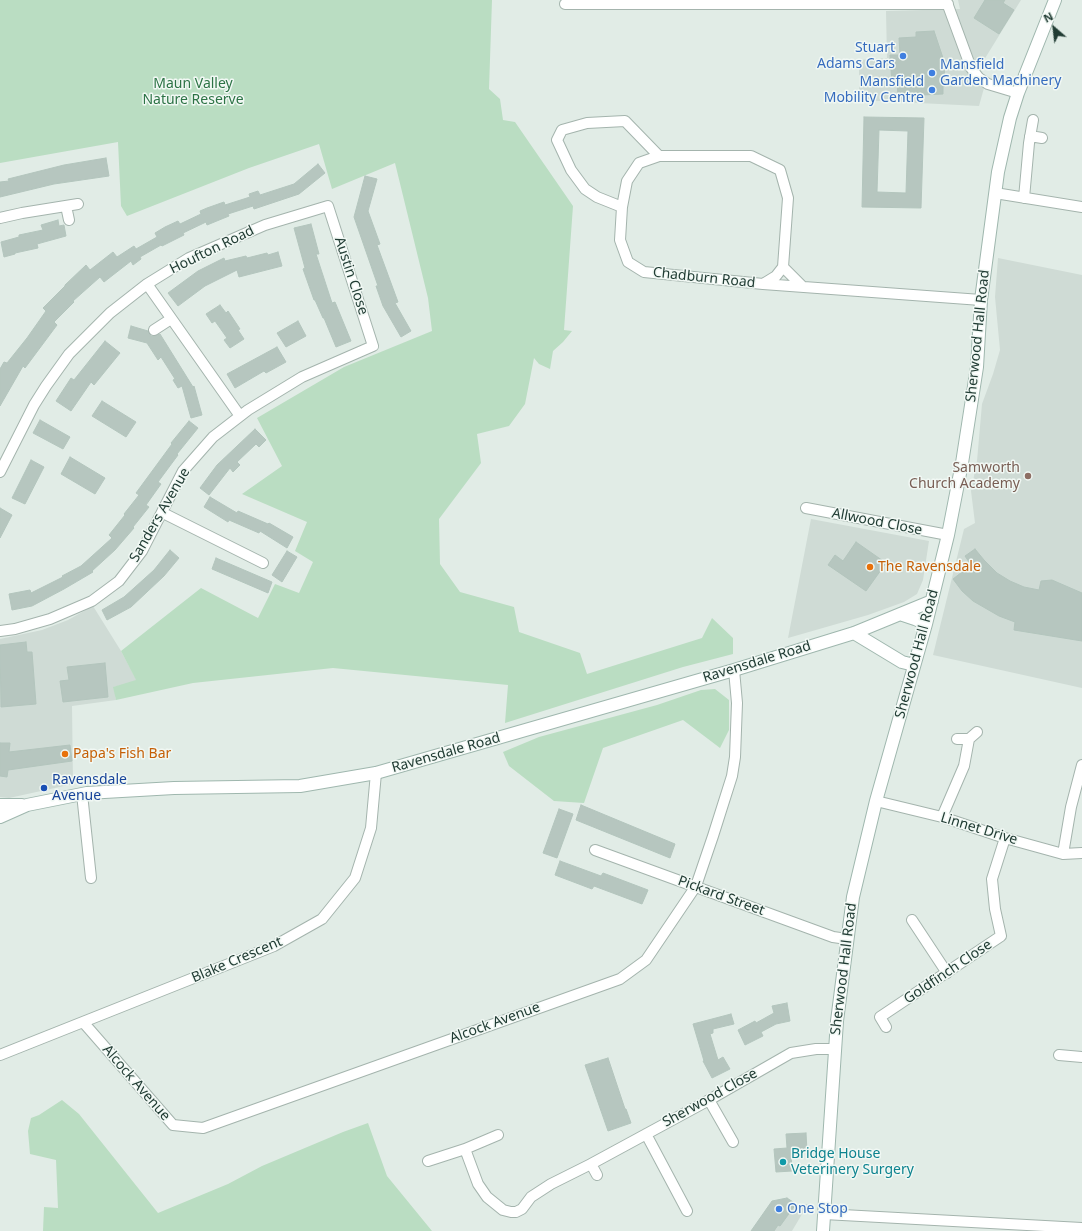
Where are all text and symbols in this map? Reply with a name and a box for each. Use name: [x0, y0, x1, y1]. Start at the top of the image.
north arrow: [1034, 8, 1074, 48]
text: N: [1041, 8, 1056, 26]
place label: Stuart Adams Cars: [817, 40, 895, 72]
marker: Stuart Adams Cars: [898, 51, 908, 61]
place label: Mansfield Garden Machinery: [940, 57, 1061, 90]
marker: Mansfield Garden Machinery: [927, 68, 937, 78]
place label: Mansfield Mobility Centre: [824, 74, 924, 106]
park label: Maun Valley Nature Reserve: [142, 76, 244, 108]
marker: Mansfield Mobility Centre: [927, 85, 937, 95]
street label: Houfton Road: [167, 222, 257, 278]
street label: Austin Close: [331, 235, 371, 317]
street label: Chadburn Road: [652, 264, 756, 292]
street label: Sherwood Hall Road: [963, 269, 993, 403]
place label: Samworth Church Academy: [909, 460, 1020, 492]
street label: Sanders Avenue: [126, 465, 194, 565]
marker: Samworth Church Academy: [1023, 471, 1033, 481]
street label: Allwood Close: [830, 505, 924, 539]
place label: The Ravensdale: [878, 559, 981, 575]
marker: The Ravensdale: [865, 562, 875, 572]
street label: Sherwood Hall Road: [892, 588, 942, 720]
street label: Ravensdale Road: [701, 638, 813, 686]
street label: Ravensdale Road: [390, 729, 502, 777]
place label: Papa's Fish Bar: [73, 746, 171, 762]
marker: Papa's Fish Bar: [60, 749, 70, 759]
place label: Ravensdale Avenue: [52, 772, 127, 804]
marker: Ravensdale Avenue: [39, 783, 49, 793]
street label: Linnet Drive: [939, 809, 1019, 849]
street label: Pickard Street: [675, 873, 767, 919]
street label: Sherwood Hall Road: [828, 902, 860, 1036]
street label: Blake Crescent: [189, 933, 285, 987]
street label: Goldfinch Close: [901, 936, 995, 1008]
street label: Alcock Avenue: [448, 999, 542, 1047]
street label: Alcock Avenue: [99, 1042, 173, 1124]
street label: Sherwood Close: [660, 1065, 760, 1131]
place label: Bridge House Veterinery Surgery: [791, 1146, 914, 1178]
marker: Bridge House Veterinery Surgery: [778, 1157, 788, 1167]
place label: One Stop: [787, 1201, 848, 1217]
marker: One Stop: [774, 1204, 784, 1214]

